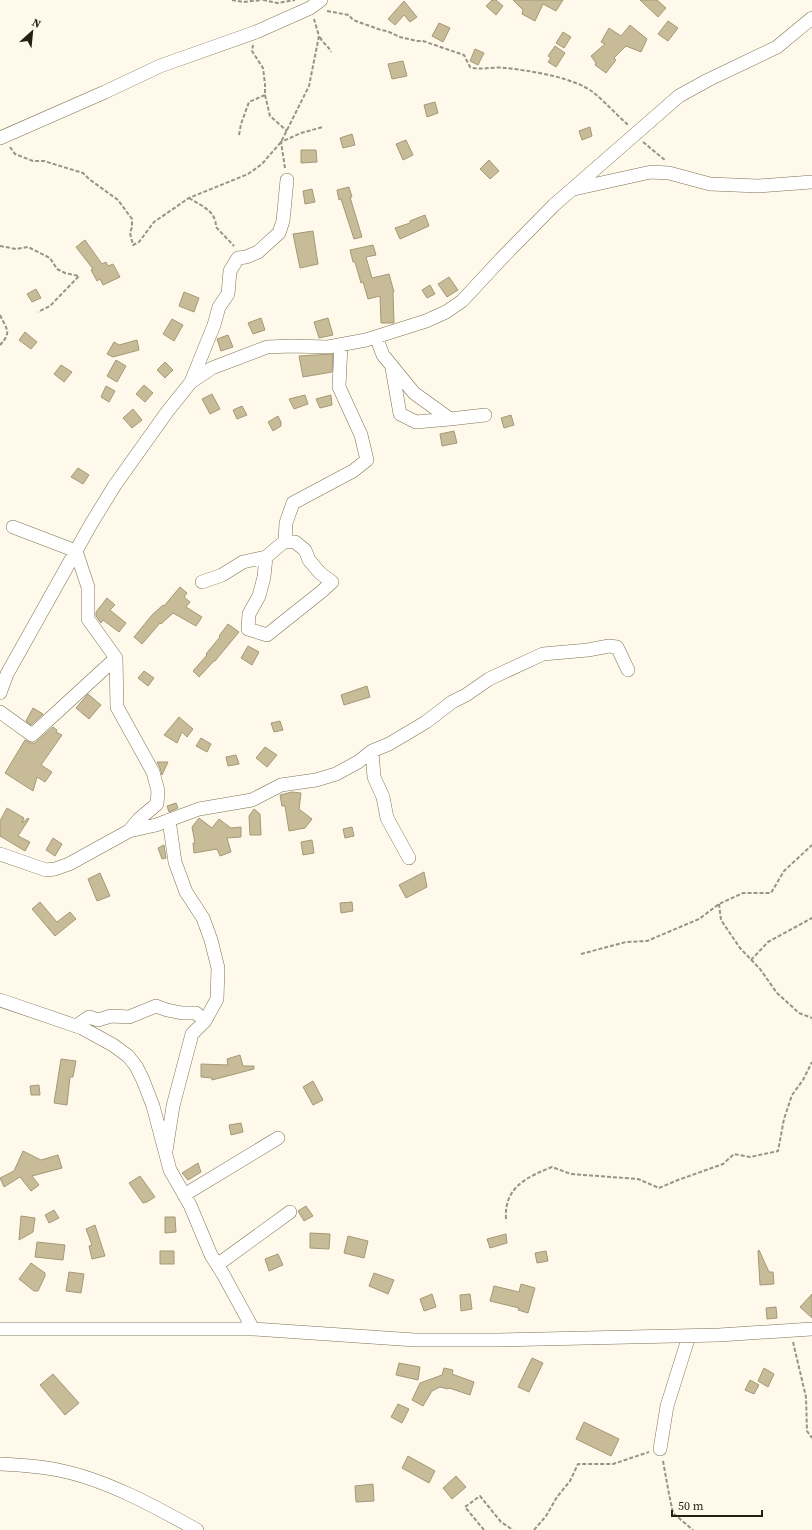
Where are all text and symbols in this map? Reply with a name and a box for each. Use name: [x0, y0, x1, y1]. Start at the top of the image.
north arrow: [12, 12, 52, 52]
text: N: [29, 15, 43, 32]
scale bar: [672, 1492, 762, 1518]
text: 50 m: [678, 1498, 704, 1514]

